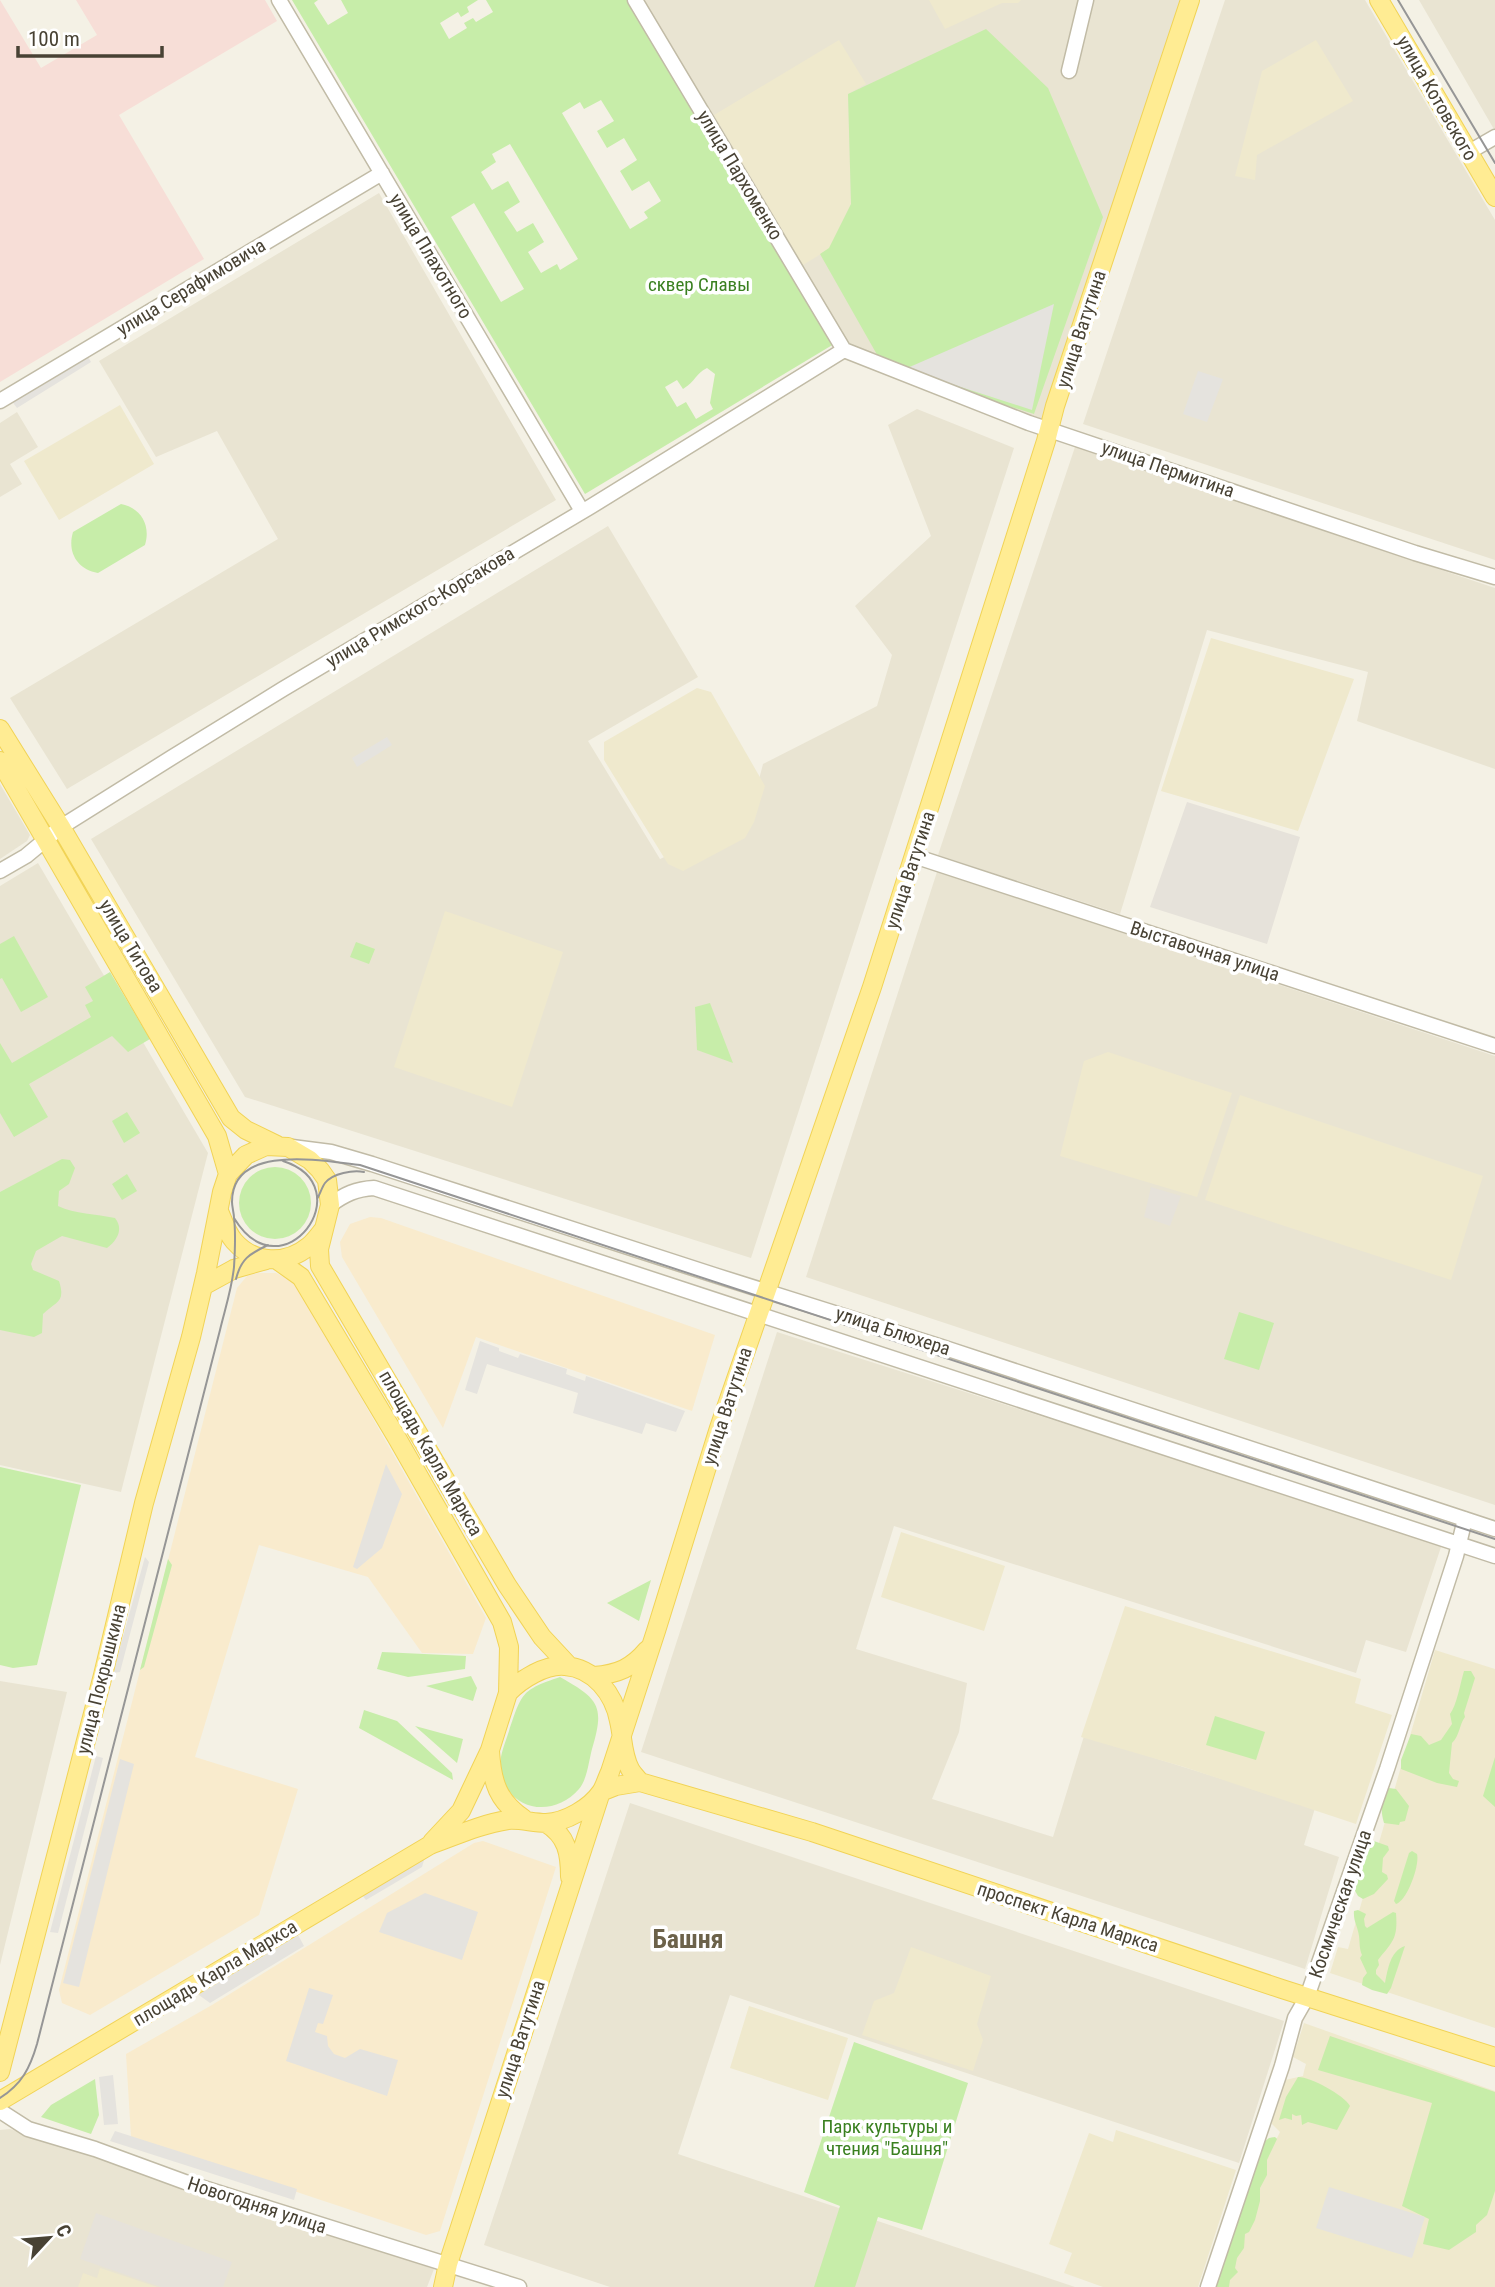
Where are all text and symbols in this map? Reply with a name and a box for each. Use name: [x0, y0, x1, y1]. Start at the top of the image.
scale bar: [18, 14, 161, 58]
text: 100 m: [28, 27, 80, 51]
street label: улица Котовского: [1392, 31, 1482, 165]
street label: улица Пархоменко: [692, 106, 788, 244]
street label: улица Плахотного: [385, 189, 477, 323]
street label: улица Серафимовича: [112, 234, 270, 340]
street label: улица Ватутина: [1051, 267, 1111, 391]
park label: сквер Славы: [648, 273, 750, 296]
street label: улица Пермитина: [1099, 436, 1237, 502]
street label: улица Римского-Корсакова: [322, 542, 518, 672]
street label: улица Ватутина: [880, 808, 940, 932]
street label: улица Титова: [94, 895, 168, 997]
street label: Выставочная улица: [1127, 916, 1283, 986]
street label: улица Блюхера: [833, 1302, 953, 1360]
street label: улица Ватутина: [697, 1344, 757, 1468]
street label: площадь Карла Маркса: [374, 1366, 488, 1540]
street label: улица Покрышкина: [71, 1601, 131, 1757]
street label: Космическая улица: [1304, 1827, 1376, 1981]
street label: проспект Карла Маркса: [974, 1877, 1162, 1957]
street label: площадь Карла Маркса: [129, 1915, 301, 2031]
district label: Башня: [652, 1924, 724, 1954]
street label: улица Ватутина: [490, 1977, 550, 2101]
park label: Парк культуры и чтения "Башня": [822, 2115, 952, 2160]
street label: Новогодняя улица: [185, 2172, 329, 2238]
north arrow: [14, 2203, 84, 2273]
text: С: [51, 2221, 77, 2241]

